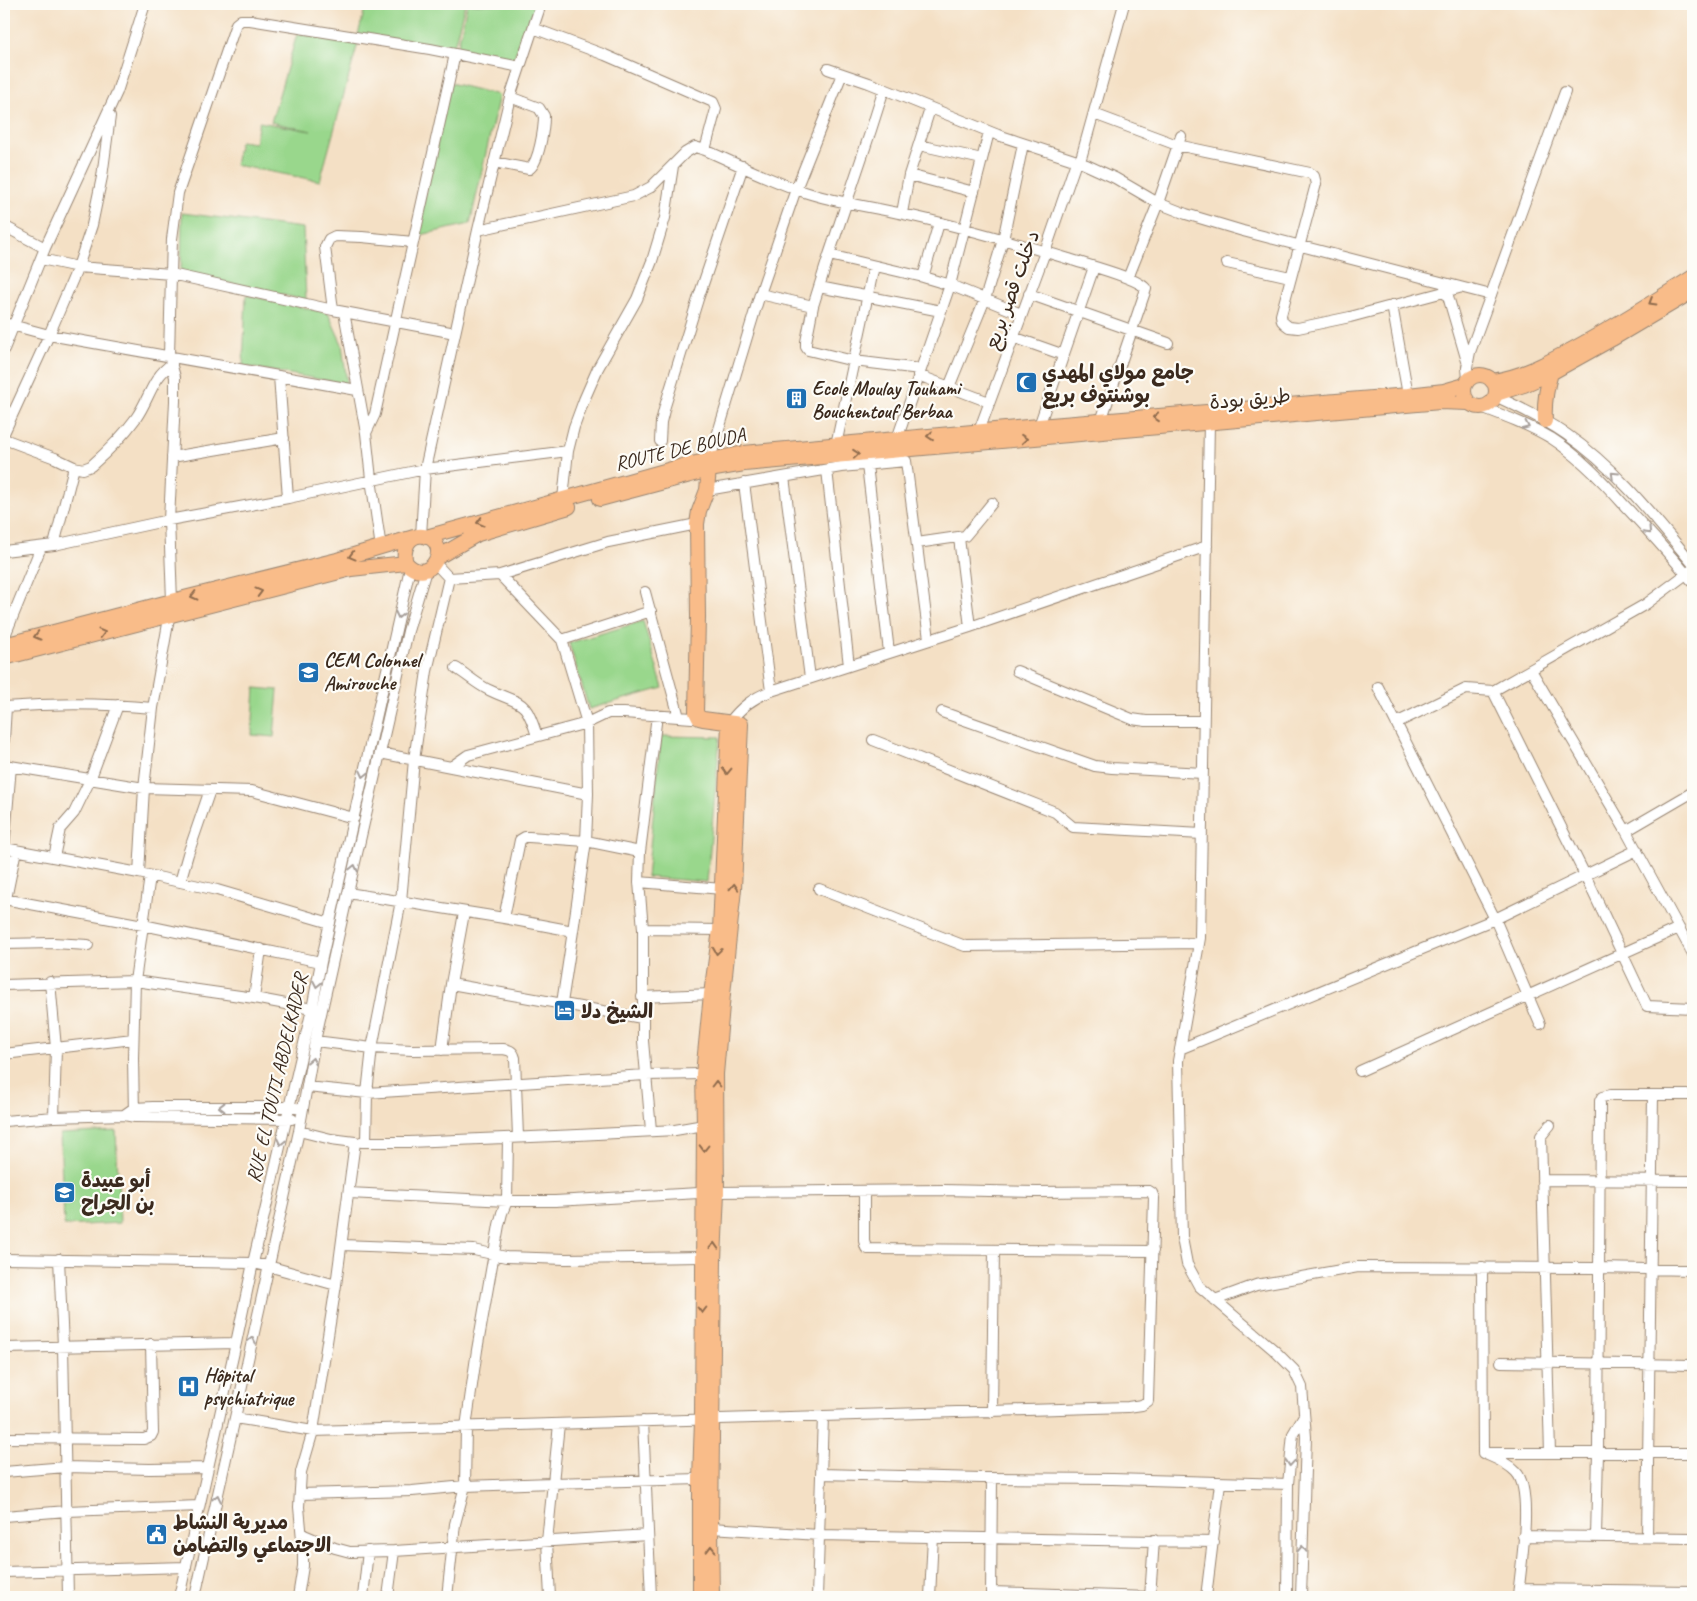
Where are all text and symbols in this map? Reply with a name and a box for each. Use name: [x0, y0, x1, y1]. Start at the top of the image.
street label: دخلت قصر بربع: [979, 227, 1047, 354]
one-way arrow: [1648, 296, 1657, 306]
place label: جامع مولاي المهدي بوشنتوف بربع: [1042, 360, 1194, 409]
mosque icon: جامع مولاي المهدي بوشنتوف بربع: [1014, 371, 1038, 395]
place label: Ecole Moulay Touhami Bouchentouf Berbaa: [812, 376, 963, 424]
street label: طريق بودة: [1208, 383, 1292, 415]
building icon: Ecole Moulay Touhami Bouchentouf Berbaa: [784, 387, 808, 411]
one-way arrow: [1152, 411, 1160, 422]
one-way arrow: [1521, 419, 1530, 430]
street label: ROUTE DE BOUDA: [612, 422, 749, 476]
one-way arrow: [926, 430, 934, 441]
one-way arrow: [1020, 434, 1028, 445]
one-way arrow: [852, 449, 860, 460]
one-way arrow: [1611, 472, 1620, 481]
one-way arrow: [476, 516, 485, 527]
one-way arrow: [1642, 525, 1651, 534]
one-way arrow: [348, 551, 356, 561]
one-way arrow: [255, 587, 263, 598]
one-way arrow: [190, 590, 199, 601]
one-way arrow: [394, 611, 405, 619]
one-way arrow: [97, 628, 106, 639]
one-way arrow: [33, 631, 41, 641]
place label: CEM Colonnel Amirouche: [324, 648, 424, 696]
school or university icon: CEM Colonnel Amirouche: [296, 660, 320, 684]
one-way arrow: [722, 768, 732, 776]
one-way arrow: [359, 769, 370, 778]
one-way arrow: [348, 864, 359, 873]
one-way arrow: [729, 883, 740, 891]
one-way arrow: [712, 947, 723, 955]
street label: RUE EL TOUTI ABDELKADER: [241, 969, 314, 1185]
one-way arrow: [313, 979, 323, 988]
hotel icon: الشيخ دلا: [553, 999, 577, 1023]
place label: الشيخ دلا: [581, 999, 653, 1024]
one-way arrow: [306, 1057, 316, 1066]
one-way arrow: [711, 1079, 721, 1087]
one-way arrow: [218, 1102, 226, 1112]
one-way arrow: [276, 1137, 287, 1146]
one-way arrow: [699, 1144, 709, 1152]
place label: أبو عبيدة بن الجراح: [81, 1168, 154, 1216]
school or university icon: أبو عبيدة بن الجراح: [53, 1180, 77, 1204]
one-way arrow: [709, 1242, 720, 1250]
one-way arrow: [697, 1306, 707, 1314]
one-way arrow: [246, 1335, 257, 1344]
place label: Hôpital psychiatrique: [204, 1363, 295, 1411]
hospital icon: Hôpital psychiatrique: [176, 1375, 200, 1399]
one-way arrow: [1285, 1459, 1296, 1467]
one-way arrow: [211, 1494, 222, 1503]
place label: مديرية النشاط الاجتماعي والتضامن: [173, 1510, 331, 1563]
public building icon: مديرية النشاط الاجتماعي والتضامن: [145, 1522, 169, 1546]
one-way arrow: [706, 1544, 716, 1552]
one-way arrow: [1297, 1544, 1307, 1552]

